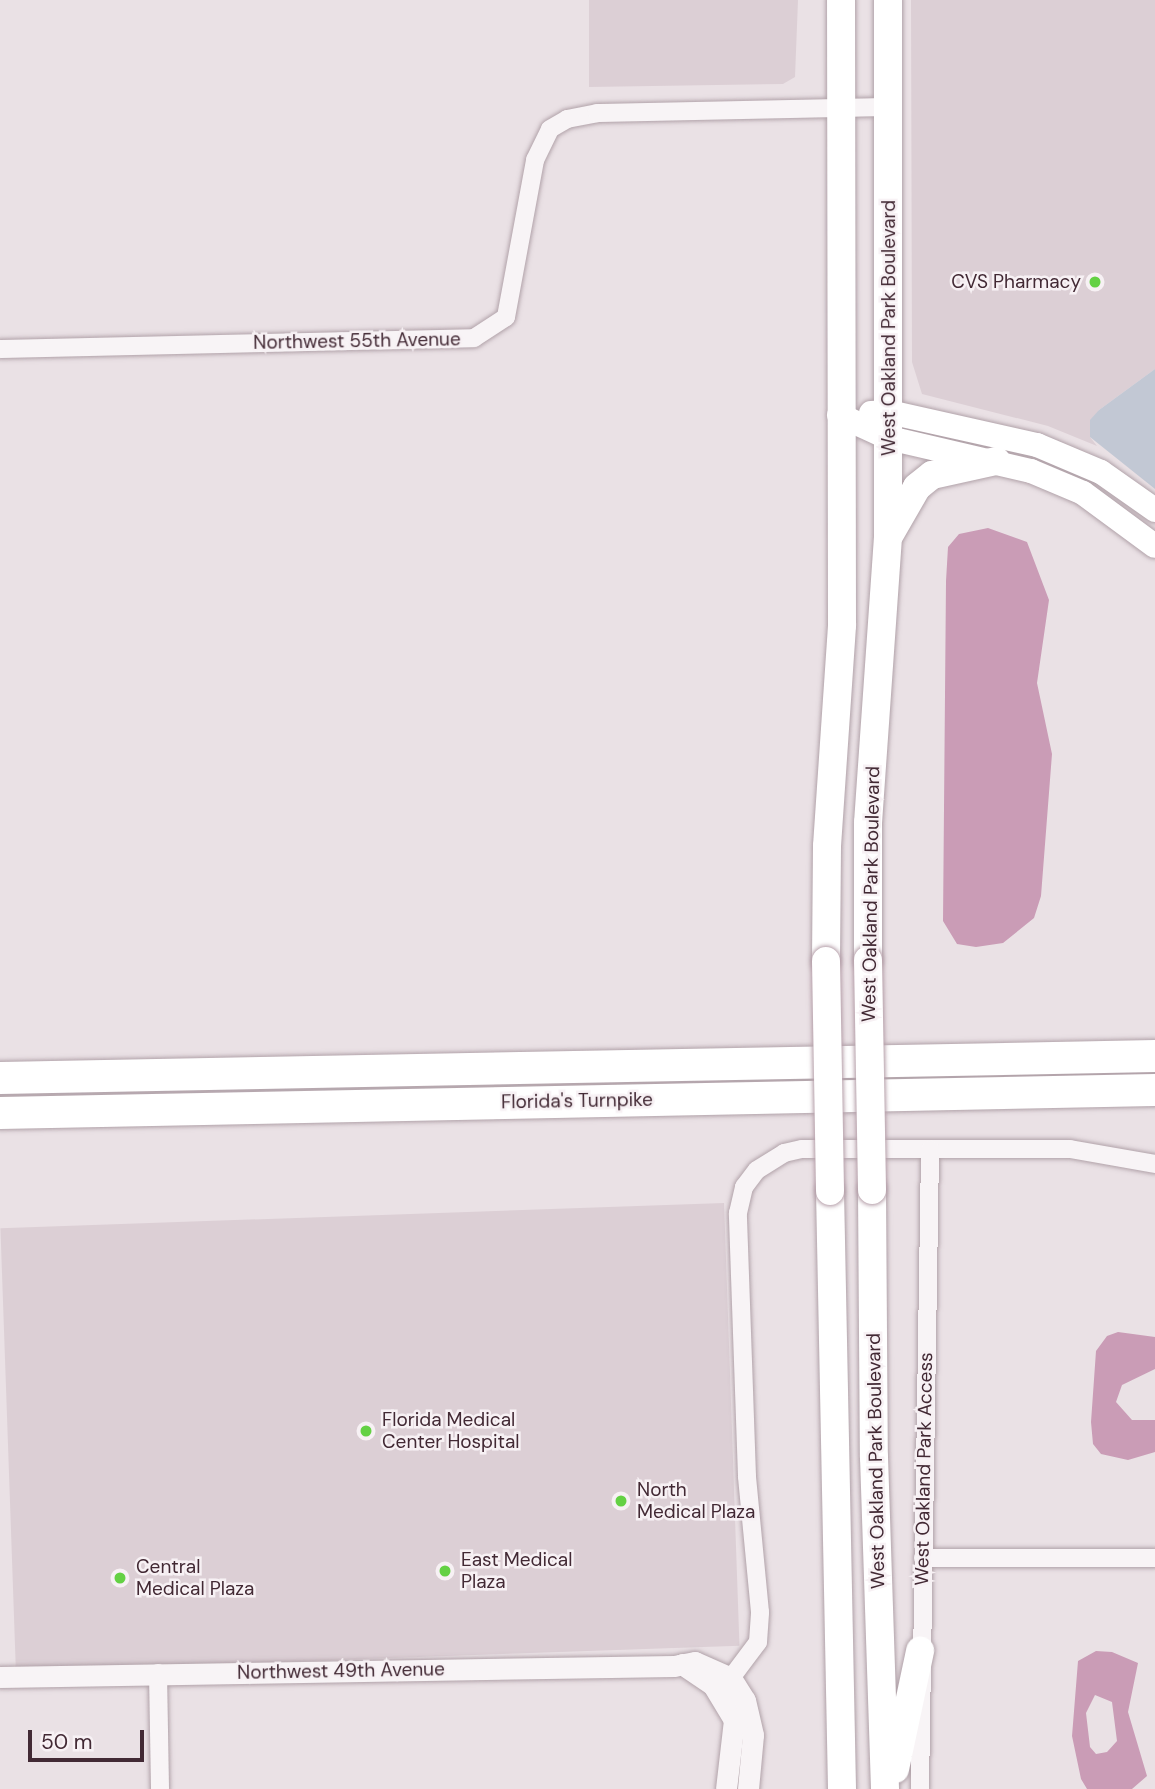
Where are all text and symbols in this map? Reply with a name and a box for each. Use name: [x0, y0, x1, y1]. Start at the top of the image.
street label: West Oakland Park Boulevard: [878, 200, 900, 456]
place label: CVS Pharmacy: [951, 271, 1081, 293]
marker: CVS Pharmacy: [1087, 274, 1103, 290]
street label: Northwest 55th Avenue: [253, 328, 461, 354]
street label: West Oakland Park Boulevard: [857, 766, 885, 1022]
street label: Florida's Turnpike: [501, 1088, 653, 1114]
street label: West Oakland Park Boulevard: [862, 1333, 890, 1589]
street label: West Oakland Park Access: [911, 1352, 937, 1586]
place label: Florida Medical Center Hospital: [382, 1409, 520, 1453]
marker: Florida Medical Center Hospital: [356, 1421, 376, 1441]
place label: North Medical Plaza: [637, 1479, 755, 1523]
marker: North Medical Plaza: [611, 1491, 631, 1511]
place label: East Medical Plaza: [461, 1549, 572, 1593]
place label: Central Medical Plaza: [136, 1556, 254, 1600]
marker: East Medical Plaza: [435, 1561, 455, 1581]
marker: Central Medical Plaza: [110, 1568, 130, 1588]
street label: Northwest 49th Avenue: [237, 1658, 445, 1684]
scale bar: [32, 1716, 147, 1760]
text: 50 m: [41, 1728, 92, 1756]

